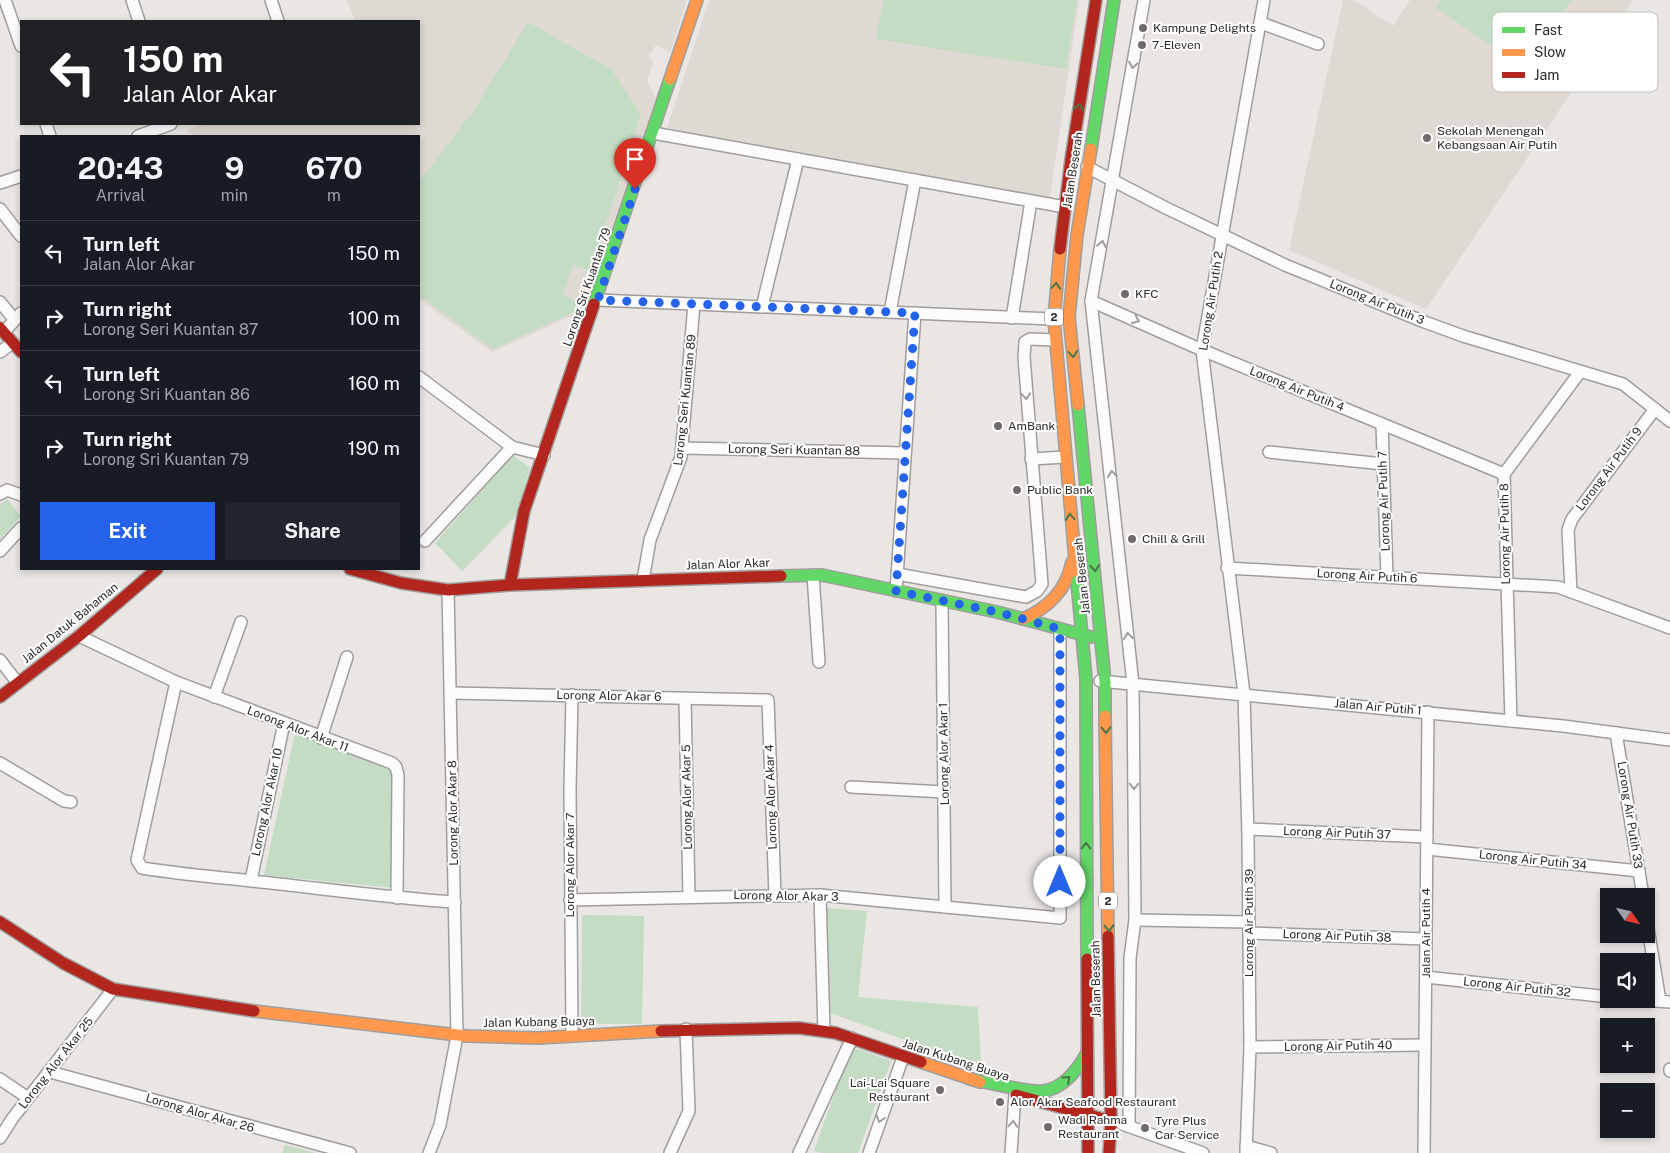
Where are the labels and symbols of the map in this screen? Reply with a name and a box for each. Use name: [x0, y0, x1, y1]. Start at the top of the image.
legend: [1492, 12, 1658, 92]
place label: Kampung Delights: [1153, 21, 1256, 35]
marker: Kampung Delights: [1137, 22, 1149, 34]
text: Fast: [1534, 22, 1562, 38]
place label: 7-Eleven: [1152, 38, 1201, 52]
marker: 7-Eleven: [1136, 39, 1148, 51]
text: Slow: [1534, 44, 1566, 60]
one-way arrow: [1128, 62, 1139, 70]
text: Jam: [1534, 67, 1559, 83]
one-way arrow: [1073, 103, 1083, 111]
place label: Sekolah Menengah Kebangsaan Air Putih: [1437, 124, 1557, 152]
street label: Jalan Beserah: [1060, 131, 1086, 209]
marker: Sekolah Menengah Kebangsaan Air Putih: [1421, 132, 1433, 144]
pin: [614, 138, 656, 189]
street label: Lorong Sri Kuantan 79: [560, 226, 614, 348]
one-way arrow: [1096, 240, 1106, 249]
street label: Lorong Air Putih 2: [1196, 250, 1226, 352]
street label: Lorong Air Putih 3: [1328, 277, 1426, 327]
one-way arrow: [1050, 281, 1061, 289]
place label: KFC: [1135, 287, 1159, 301]
marker: KFC: [1119, 288, 1131, 300]
road number: 2: [1045, 308, 1063, 326]
one-way arrow: [1131, 314, 1140, 325]
street label: Lorong Seri Kuantan 89: [671, 334, 699, 466]
one-way arrow: [1067, 350, 1078, 358]
street label: Lorong Air Putih 4: [1248, 364, 1347, 415]
one-way arrow: [1021, 392, 1032, 400]
place label: AmBank: [1008, 419, 1056, 433]
marker: AmBank: [992, 420, 1004, 432]
street label: Lorong Air Putih 9: [1573, 424, 1645, 514]
street label: Lorong Seri Kuantan 88: [728, 442, 860, 458]
street label: Lorong Air Putih 7: [1375, 450, 1393, 552]
one-way arrow: [1107, 470, 1118, 478]
place label: Public Bank: [1027, 483, 1093, 497]
street label: Lorong Air Putih 8: [1497, 483, 1513, 585]
marker: Public Bank: [1011, 484, 1023, 496]
one-way arrow: [1065, 513, 1076, 521]
place label: Chill & Grill: [1142, 532, 1206, 546]
marker: Chill & Grill: [1126, 533, 1138, 545]
street label: Jalan Beserah: [1071, 537, 1093, 615]
street label: Jalan Alor Akar: [686, 556, 771, 572]
one-way arrow: [1089, 564, 1100, 572]
street label: Lorong Air Putih 6: [1316, 566, 1418, 586]
street label: Jalan Datuk Bahaman: [19, 580, 121, 666]
one-way arrow: [1123, 632, 1134, 640]
street label: Lorong Alor Akar 6: [556, 688, 662, 704]
street label: Jalan Air Putih 1: [1334, 696, 1422, 718]
street label: Lorong Alor Akar 11: [245, 703, 351, 755]
street label: Lorong Alor Akar 1: [936, 703, 952, 805]
one-way arrow: [1101, 727, 1111, 735]
street label: Lorong Alor Akar 5: [679, 744, 695, 850]
street label: Lorong Alor Akar 4: [762, 744, 780, 850]
street label: Lorong Alor Akar 10: [249, 747, 285, 857]
street label: Lorong Alor Akar 8: [445, 760, 461, 866]
street label: Lorong Air Putih 33: [1615, 760, 1645, 870]
one-way arrow: [1129, 782, 1139, 790]
street label: Lorong Alor Akar 7: [563, 813, 577, 917]
street label: Lorong Air Putih 37: [1283, 824, 1391, 842]
one-way arrow: [1081, 842, 1091, 850]
street label: Lorong Air Putih 34: [1478, 847, 1588, 873]
position arrow: [1033, 855, 1085, 907]
street label: Lorong Air Putih 39: [1242, 869, 1256, 977]
street label: Jalan Air Putih 4: [1419, 887, 1433, 978]
street label: Lorong Alor Akar 3: [733, 888, 839, 904]
north arrow: [1600, 888, 1655, 942]
road number: 2: [1099, 892, 1117, 909]
one-way arrow: [1104, 924, 1114, 932]
street label: Lorong Air Putih 38: [1282, 927, 1392, 945]
street label: Jalan Beserah: [1088, 940, 1104, 1018]
street label: Lorong Air Putih 32: [1462, 974, 1572, 1000]
street label: Lorong Alor Akar 25: [16, 1014, 96, 1112]
street label: Jalan Kubang Buaya: [483, 1014, 595, 1030]
street label: Jalan Kubang Buaya: [901, 1036, 1011, 1084]
street label: Lorong Air Putih 40: [1284, 1038, 1392, 1054]
place label: Lai-Lai Square Restaurant: [850, 1076, 930, 1104]
one-way arrow: [1061, 1076, 1070, 1085]
marker: Lai-Lai Square Restaurant: [934, 1084, 946, 1096]
street label: Lorong Alor Akar 26: [144, 1091, 256, 1135]
place label: Alor Akar Seafood Restaurant: [1010, 1095, 1177, 1109]
marker: Alor Akar Seafood Restaurant: [994, 1096, 1006, 1108]
place label: Wadi Rahma Restaurant: [1058, 1113, 1127, 1141]
one-way arrow: [876, 1114, 886, 1123]
place label: Tyre Plus Car Service: [1155, 1114, 1220, 1142]
one-way arrow: [1007, 1119, 1018, 1127]
marker: Wadi Rahma Restaurant: [1042, 1121, 1054, 1133]
marker: Tyre Plus Car Service: [1139, 1122, 1151, 1134]

